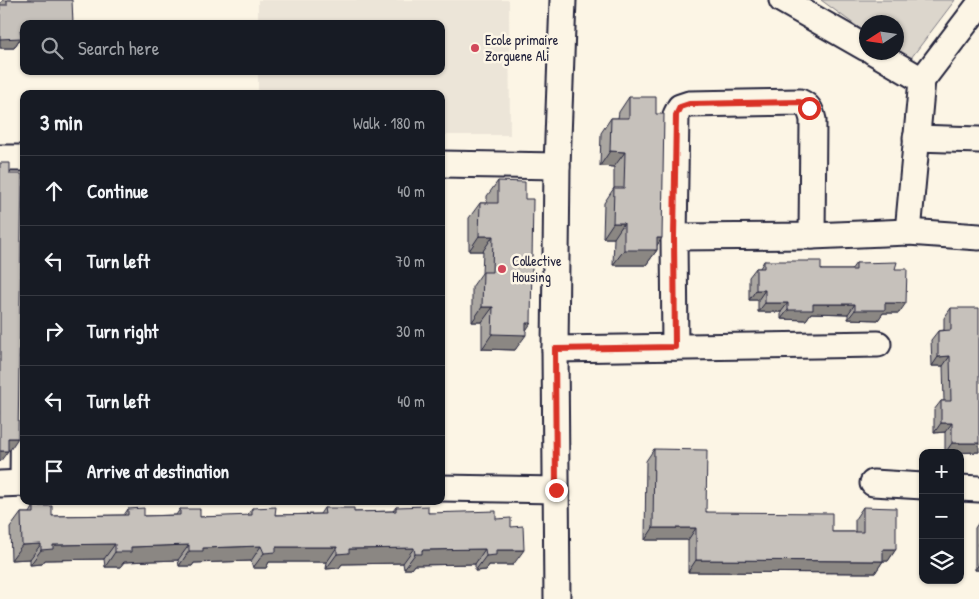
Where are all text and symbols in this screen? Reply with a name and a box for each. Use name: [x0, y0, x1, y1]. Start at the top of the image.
north arrow: [859, 15, 904, 60]
search box: [20, 20, 445, 75]
place label: Ecole primaire Zorguene Ali: [485, 30, 559, 66]
icon: search: [38, 34, 66, 62]
text: Search here: [78, 35, 159, 61]
marker: Ecole primaire Zorguene Ali: [469, 42, 481, 54]
route start: [798, 97, 821, 120]
text: 3 min: [40, 108, 83, 137]
text: Walk · 180 m: [353, 112, 425, 134]
icon: ahead: [40, 177, 68, 205]
text: Continue: [87, 178, 148, 204]
text: 40 m: [397, 180, 425, 202]
icon: left: [40, 247, 68, 275]
text: Turn left: [87, 248, 150, 274]
text: 70 m: [395, 250, 425, 272]
place label: Collective Housing: [512, 251, 562, 287]
marker: Collective Housing: [496, 263, 508, 275]
icon: right: [40, 317, 68, 345]
text: Turn right: [87, 318, 158, 344]
text: 30 m: [396, 320, 425, 342]
icon: left: [40, 387, 68, 415]
text: Turn left: [87, 388, 150, 414]
text: 40 m: [397, 390, 425, 412]
map controls: [919, 449, 964, 584]
button: +: [919, 449, 964, 494]
icon: arrive: [40, 457, 68, 485]
text: Arrive at destination: [87, 458, 229, 484]
route end: [545, 479, 568, 502]
button: −: [919, 494, 964, 539]
button: layers: [919, 539, 964, 584]

